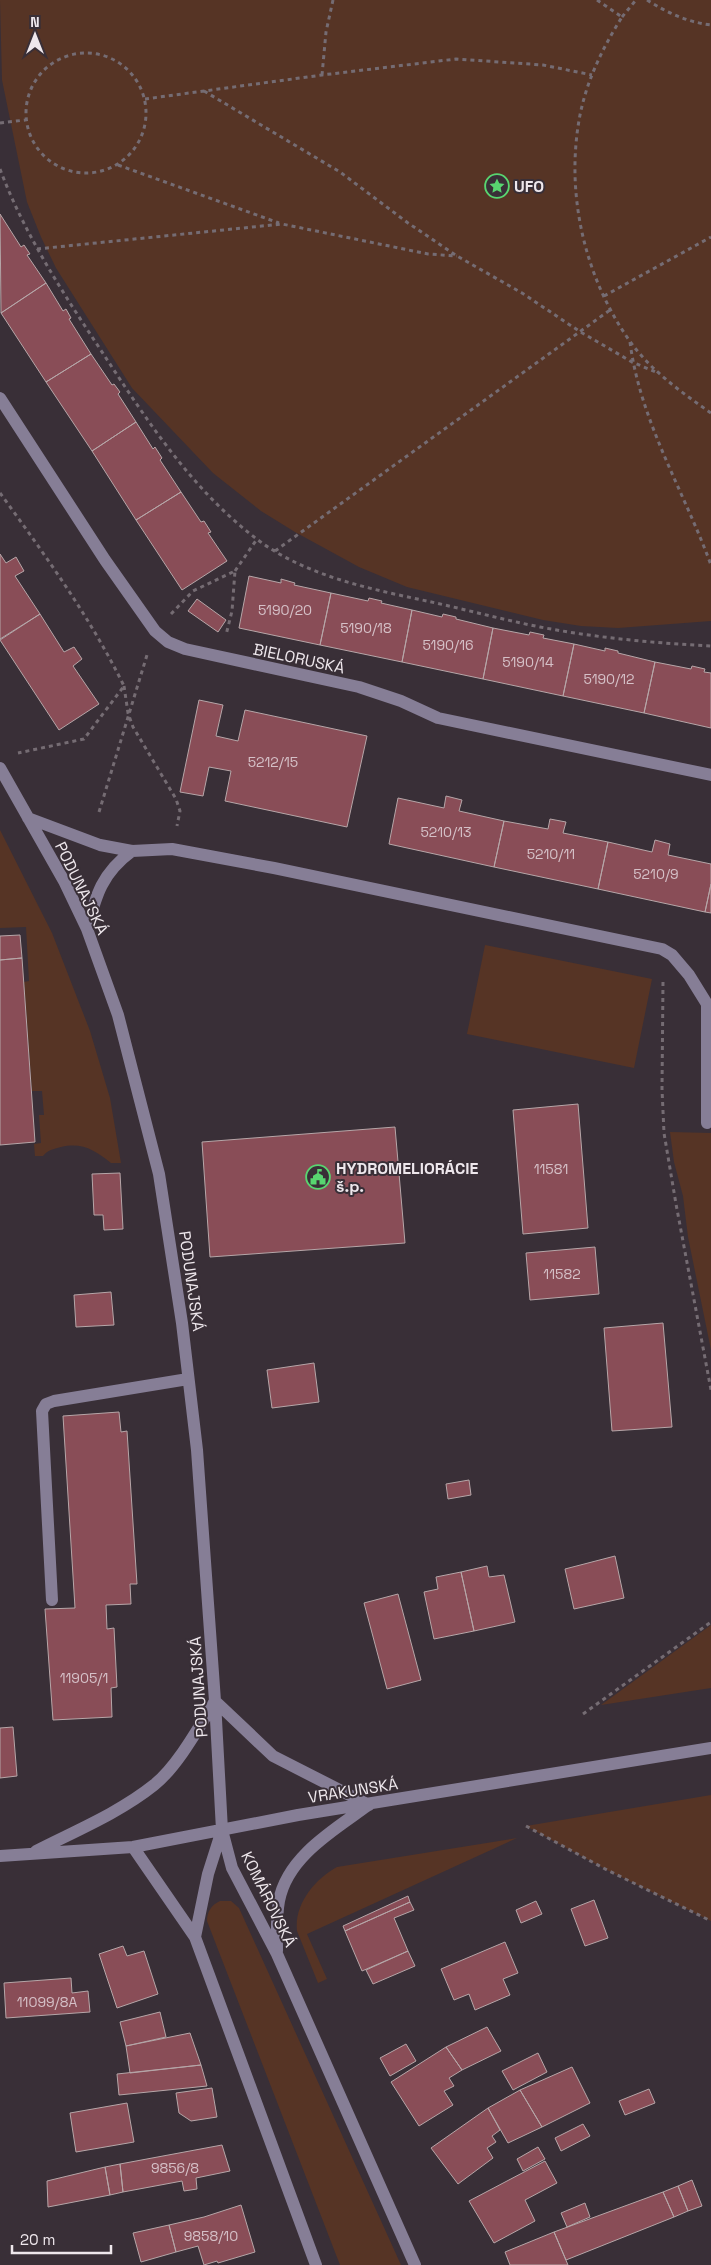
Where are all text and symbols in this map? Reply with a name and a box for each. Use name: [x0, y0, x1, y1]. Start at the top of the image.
north arrow: [10, 10, 60, 60]
text: N: [30, 13, 40, 31]
place icon: UFO: [484, 173, 510, 199]
place label: UFO: [514, 176, 544, 197]
house number: 5190/20: [258, 601, 312, 619]
house number: 5190/18: [340, 619, 392, 637]
house number: 5190/16: [422, 636, 474, 654]
street label: BIELORUSKÁ: [251, 639, 347, 678]
house number: 5190/14: [502, 653, 554, 671]
house number: 5190/12: [583, 670, 635, 688]
house number: 5212/15: [248, 753, 298, 771]
house number: 5210/13: [420, 823, 472, 841]
street label: PODUNAJSKÁ: [50, 838, 113, 938]
house number: 5210/11: [527, 845, 575, 863]
house number: 5210/9: [633, 865, 679, 883]
place label: HYDROMELIORÁCIE š.p.: [336, 1158, 478, 1197]
house number: 11581: [534, 1160, 568, 1178]
public building icon: HYDROMELIORÁCIE š.p.: [305, 1164, 331, 1190]
street label: PODUNAJSKÁ: [174, 1230, 209, 1333]
house number: 11582: [543, 1265, 581, 1283]
street label: PODUNAJSKÁ: [185, 1636, 212, 1738]
house number: 11905/1: [60, 1669, 108, 1687]
street label: VRAKUNSKÁ: [307, 1773, 400, 1808]
street label: KOMÁROVSKÁ: [236, 1848, 301, 1950]
house number: 11099/8A: [17, 1993, 77, 2011]
house number: 9856/8: [151, 2159, 199, 2177]
scale bar: [12, 2222, 111, 2254]
house number: 9858/10: [184, 2227, 238, 2245]
text: 20 m: [20, 2230, 55, 2249]

